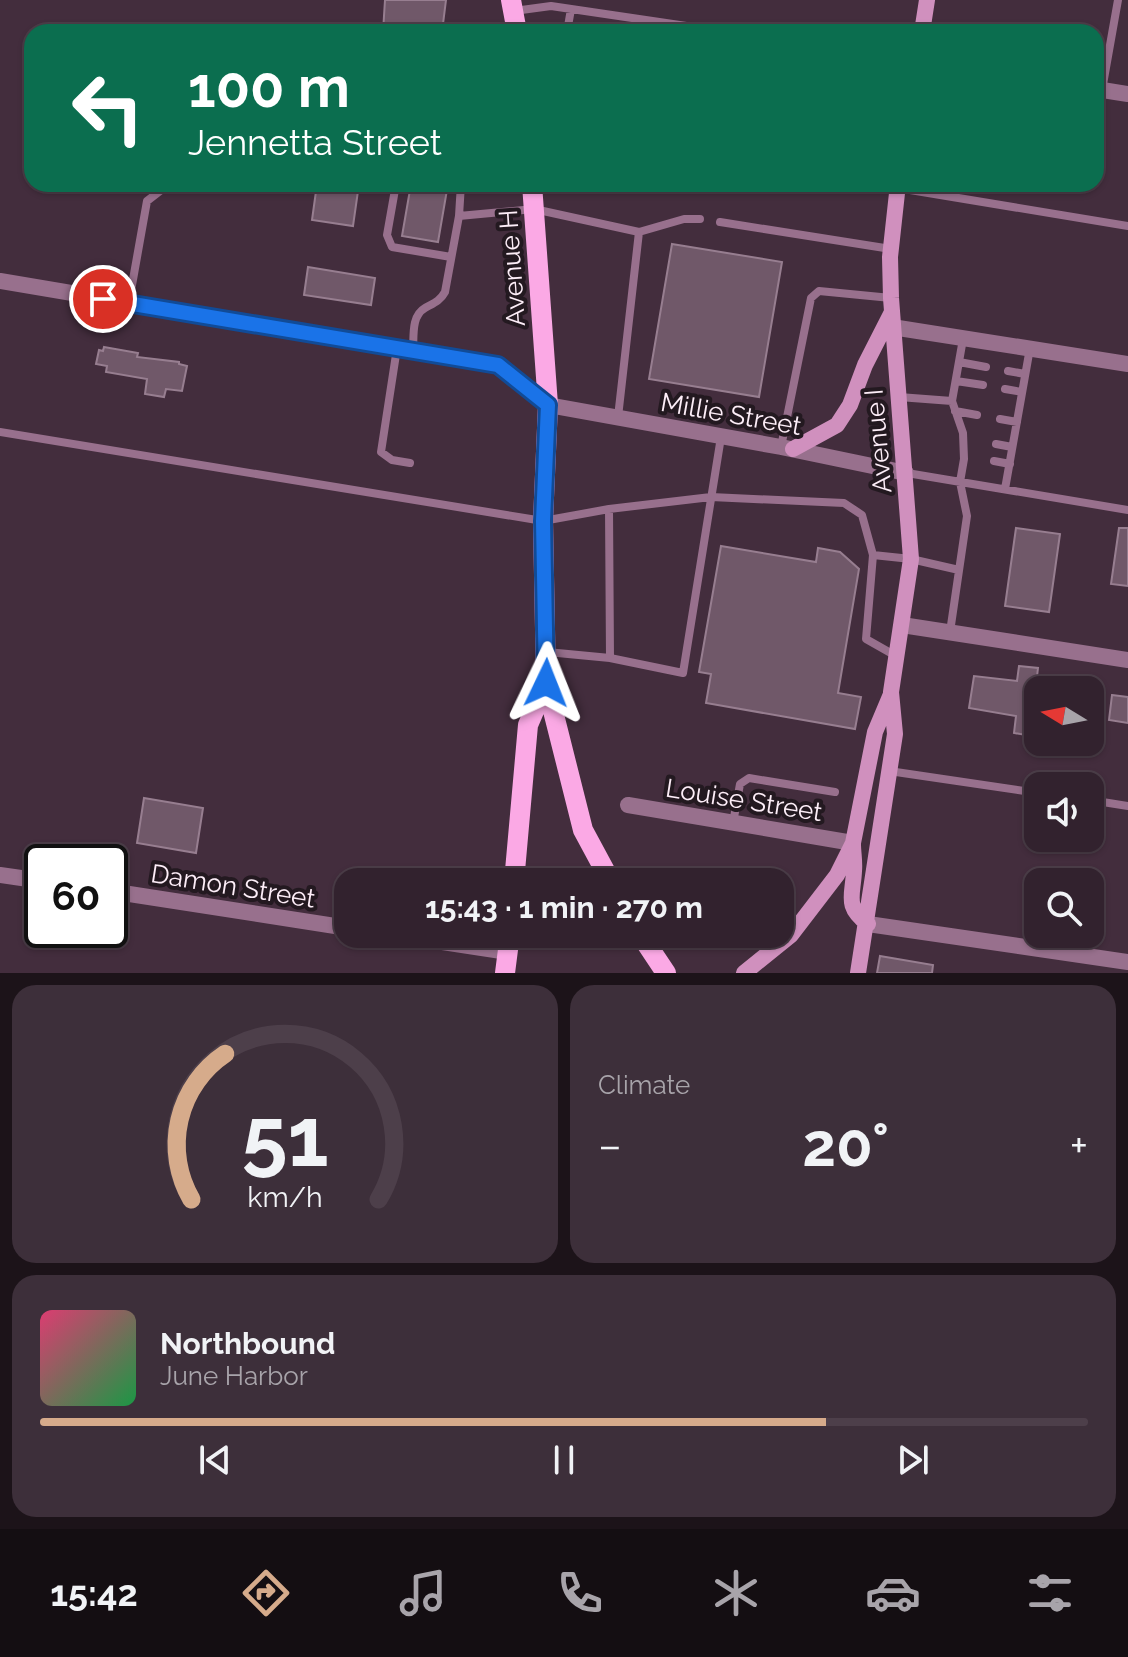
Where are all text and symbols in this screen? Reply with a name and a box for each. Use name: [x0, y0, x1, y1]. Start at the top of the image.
text: 100 m: [188, 54, 350, 120]
icon: left: [56, 56, 160, 160]
text: Jennetta Street: [188, 121, 442, 163]
street label: Avenue H: [493, 209, 531, 327]
pin: [69, 265, 137, 333]
icon: arrive: [81, 277, 125, 321]
street label: Millie Street: [658, 387, 804, 441]
street label: Avenue I: [859, 388, 897, 494]
position arrow: [504, 641, 588, 725]
north arrow: [1024, 676, 1104, 756]
map controls: [1024, 676, 1104, 948]
button: sound: [1024, 772, 1104, 852]
street label: Louise Street: [664, 773, 825, 827]
speed limit sign: 60: [24, 844, 128, 948]
street label: Damon Street: [149, 858, 318, 914]
button: search: [1024, 868, 1104, 948]
text: 15:43 · 1 min · 270 m: [425, 890, 703, 925]
text: Climate: [598, 1070, 690, 1100]
text: 51: [241, 1088, 329, 1185]
text: 20°: [802, 1110, 889, 1180]
text: −: [598, 1120, 622, 1171]
text: +: [1070, 1120, 1088, 1171]
text: km/h: [247, 1180, 323, 1214]
text: Northbound: [160, 1326, 335, 1361]
text: June Harbor: [160, 1361, 308, 1391]
icon: previous: [193, 1438, 237, 1482]
icon: pause: [542, 1438, 586, 1482]
icon: next: [891, 1438, 935, 1482]
icon: directions: [238, 1565, 294, 1621]
icon: music: [395, 1565, 451, 1621]
icon: phone: [552, 1565, 608, 1621]
icon: climate: [708, 1565, 764, 1621]
icon: car: [865, 1565, 921, 1621]
icon: filters: [1022, 1565, 1078, 1621]
text: 15:42: [50, 1572, 138, 1614]

